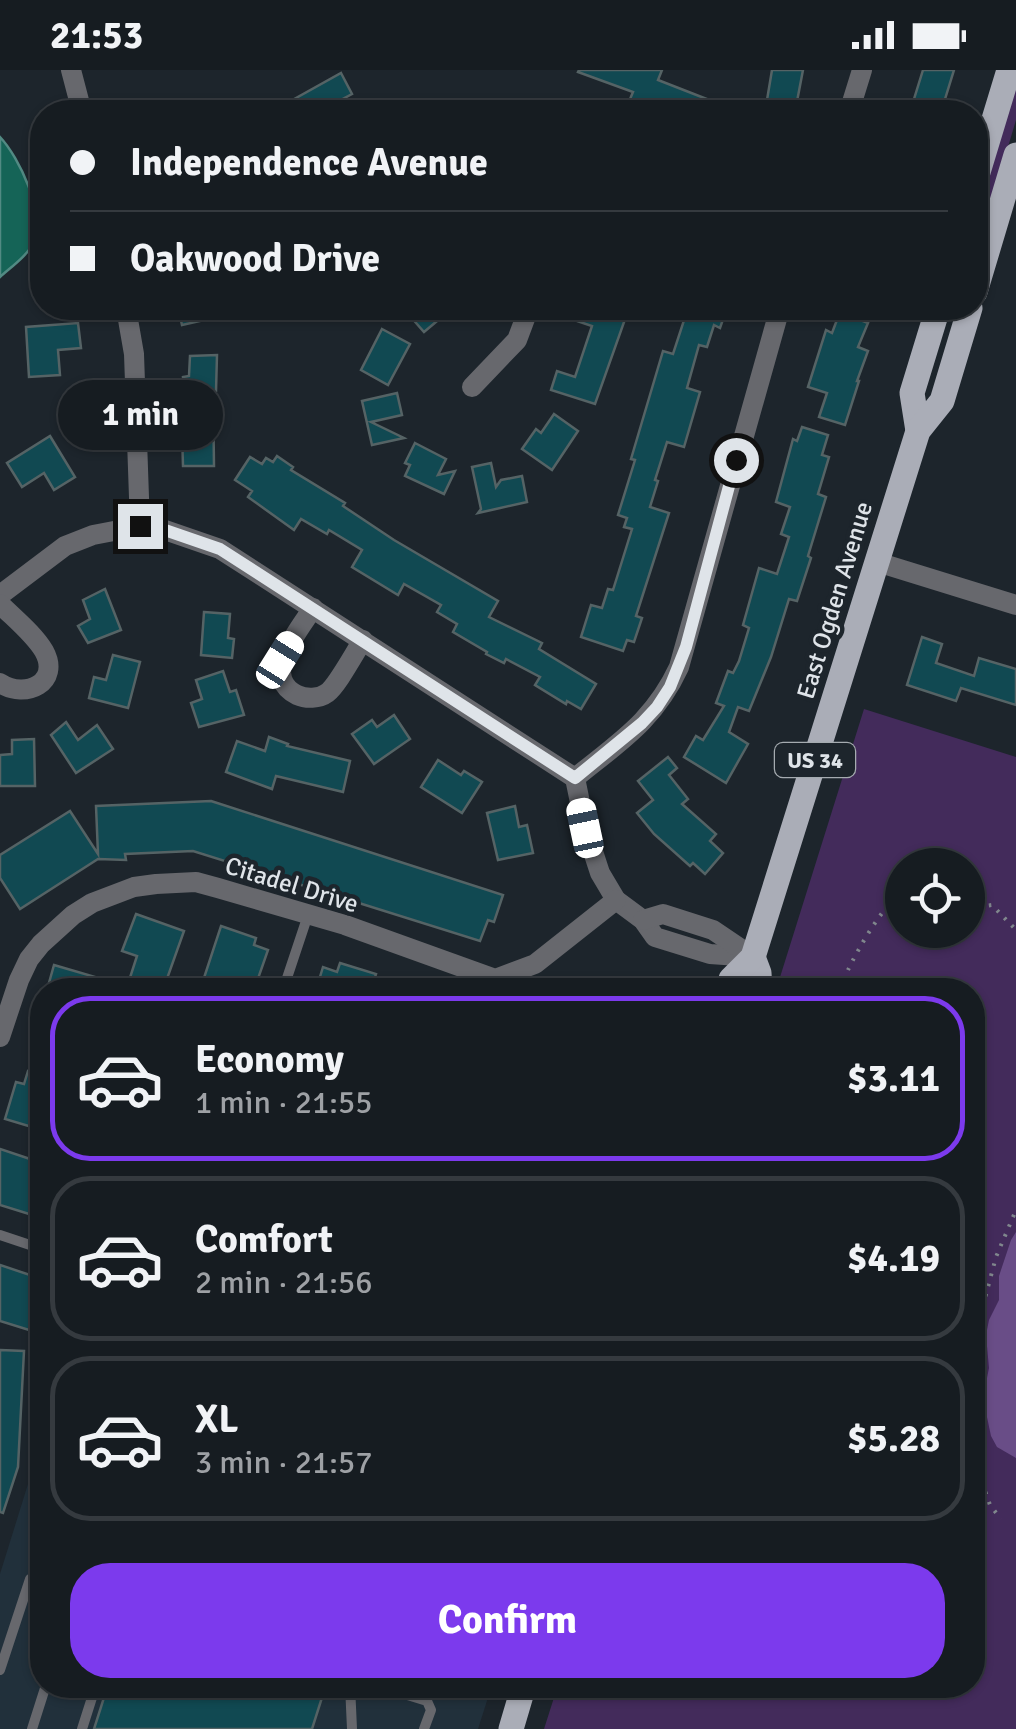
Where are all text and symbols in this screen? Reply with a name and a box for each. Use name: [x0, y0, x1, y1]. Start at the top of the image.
text: 21:53: [50, 12, 143, 59]
text: Independence Avenue: [130, 139, 488, 186]
text: Oakwood Drive: [130, 235, 380, 282]
callout: 1 min: [58, 381, 222, 451]
text: 1 min: [102, 395, 179, 434]
route start: [714, 438, 759, 483]
street label: East Ogden Avenue: [790, 498, 879, 703]
route end: [118, 504, 163, 549]
car: [251, 627, 309, 693]
road number: US 34: [775, 743, 855, 777]
car: [564, 796, 606, 860]
map controls: [885, 848, 985, 948]
button: locate: [885, 848, 985, 948]
street label: Citadel Drive: [222, 850, 362, 919]
icon: car: [75, 1034, 165, 1124]
text: Economy: [195, 1036, 344, 1083]
text: $3.11: [847, 1055, 940, 1102]
text: 1 min · 21:55: [195, 1083, 373, 1122]
icon: car: [75, 1214, 165, 1304]
text: Comfort: [195, 1216, 333, 1263]
text: $4.19: [847, 1235, 940, 1282]
text: 2 min · 21:56: [195, 1263, 373, 1302]
icon: car: [75, 1394, 165, 1484]
text: XL: [195, 1396, 238, 1443]
text: $5.28: [847, 1415, 940, 1462]
text: 3 min · 21:57: [195, 1443, 373, 1482]
button: Confirm: [70, 1563, 945, 1678]

